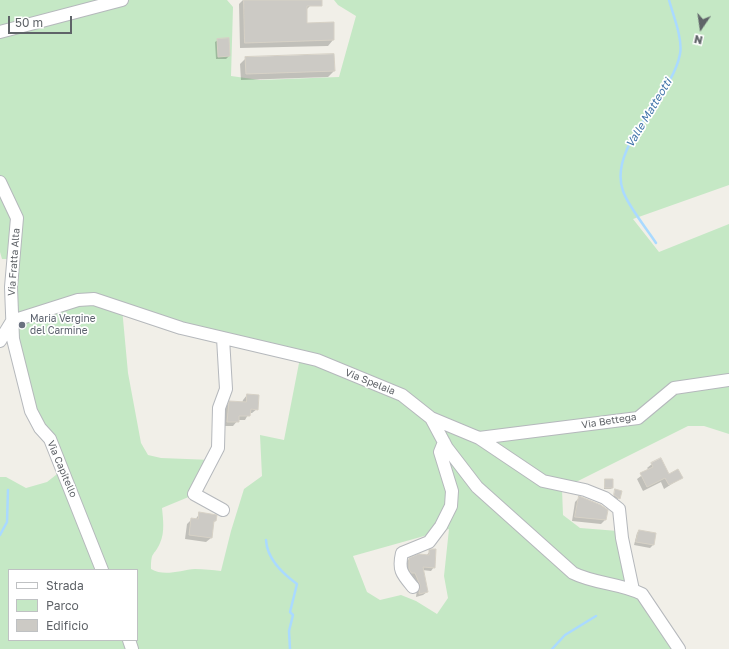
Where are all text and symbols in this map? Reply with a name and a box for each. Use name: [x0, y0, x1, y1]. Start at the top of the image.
scale bar: [10, 8, 74, 34]
north arrow: [681, 8, 721, 48]
text: 50 m: [15, 15, 43, 30]
text: N: [693, 33, 704, 47]
water label: Valle Matteotti: [623, 76, 675, 150]
street label: Via Fratta Alta: [6, 228, 22, 296]
place label: Maria Vergine del Carmine: [30, 313, 95, 336]
marker: Maria Vergine del Carmine: [17, 320, 27, 330]
street label: Via Spelaia: [343, 366, 397, 398]
street label: Via Bettega: [581, 411, 637, 431]
street label: Via Capitello: [45, 439, 79, 499]
legend: [8, 569, 138, 641]
text: Strada: [46, 578, 84, 593]
text: Parco: [46, 598, 79, 613]
text: Edificio: [46, 618, 88, 633]

